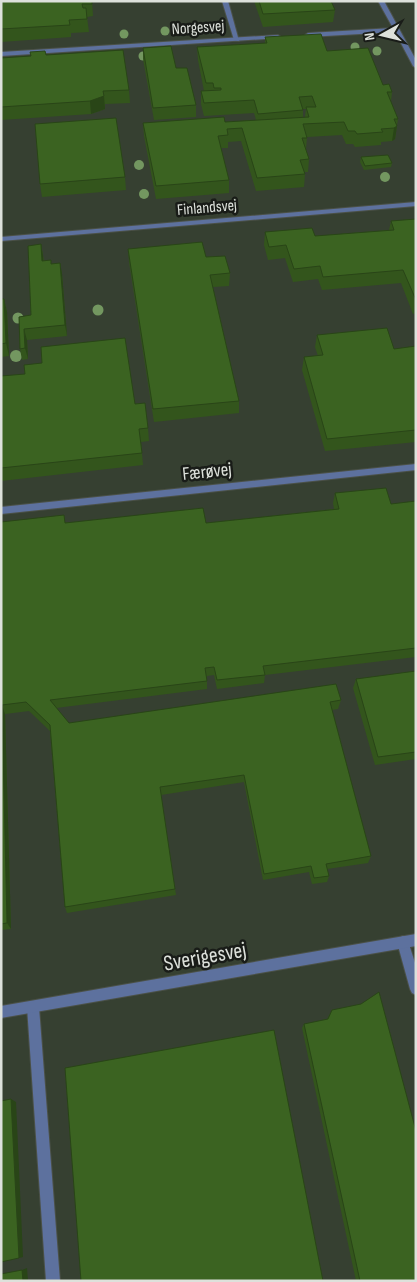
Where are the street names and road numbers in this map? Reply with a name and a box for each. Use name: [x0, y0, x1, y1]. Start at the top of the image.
street label: Norgesvej: [171, 17, 225, 39]
street label: Finlandsvej: [176, 196, 238, 220]
street label: Færøvej: [181, 458, 233, 486]
street label: Sverigesvej: [162, 936, 248, 978]

